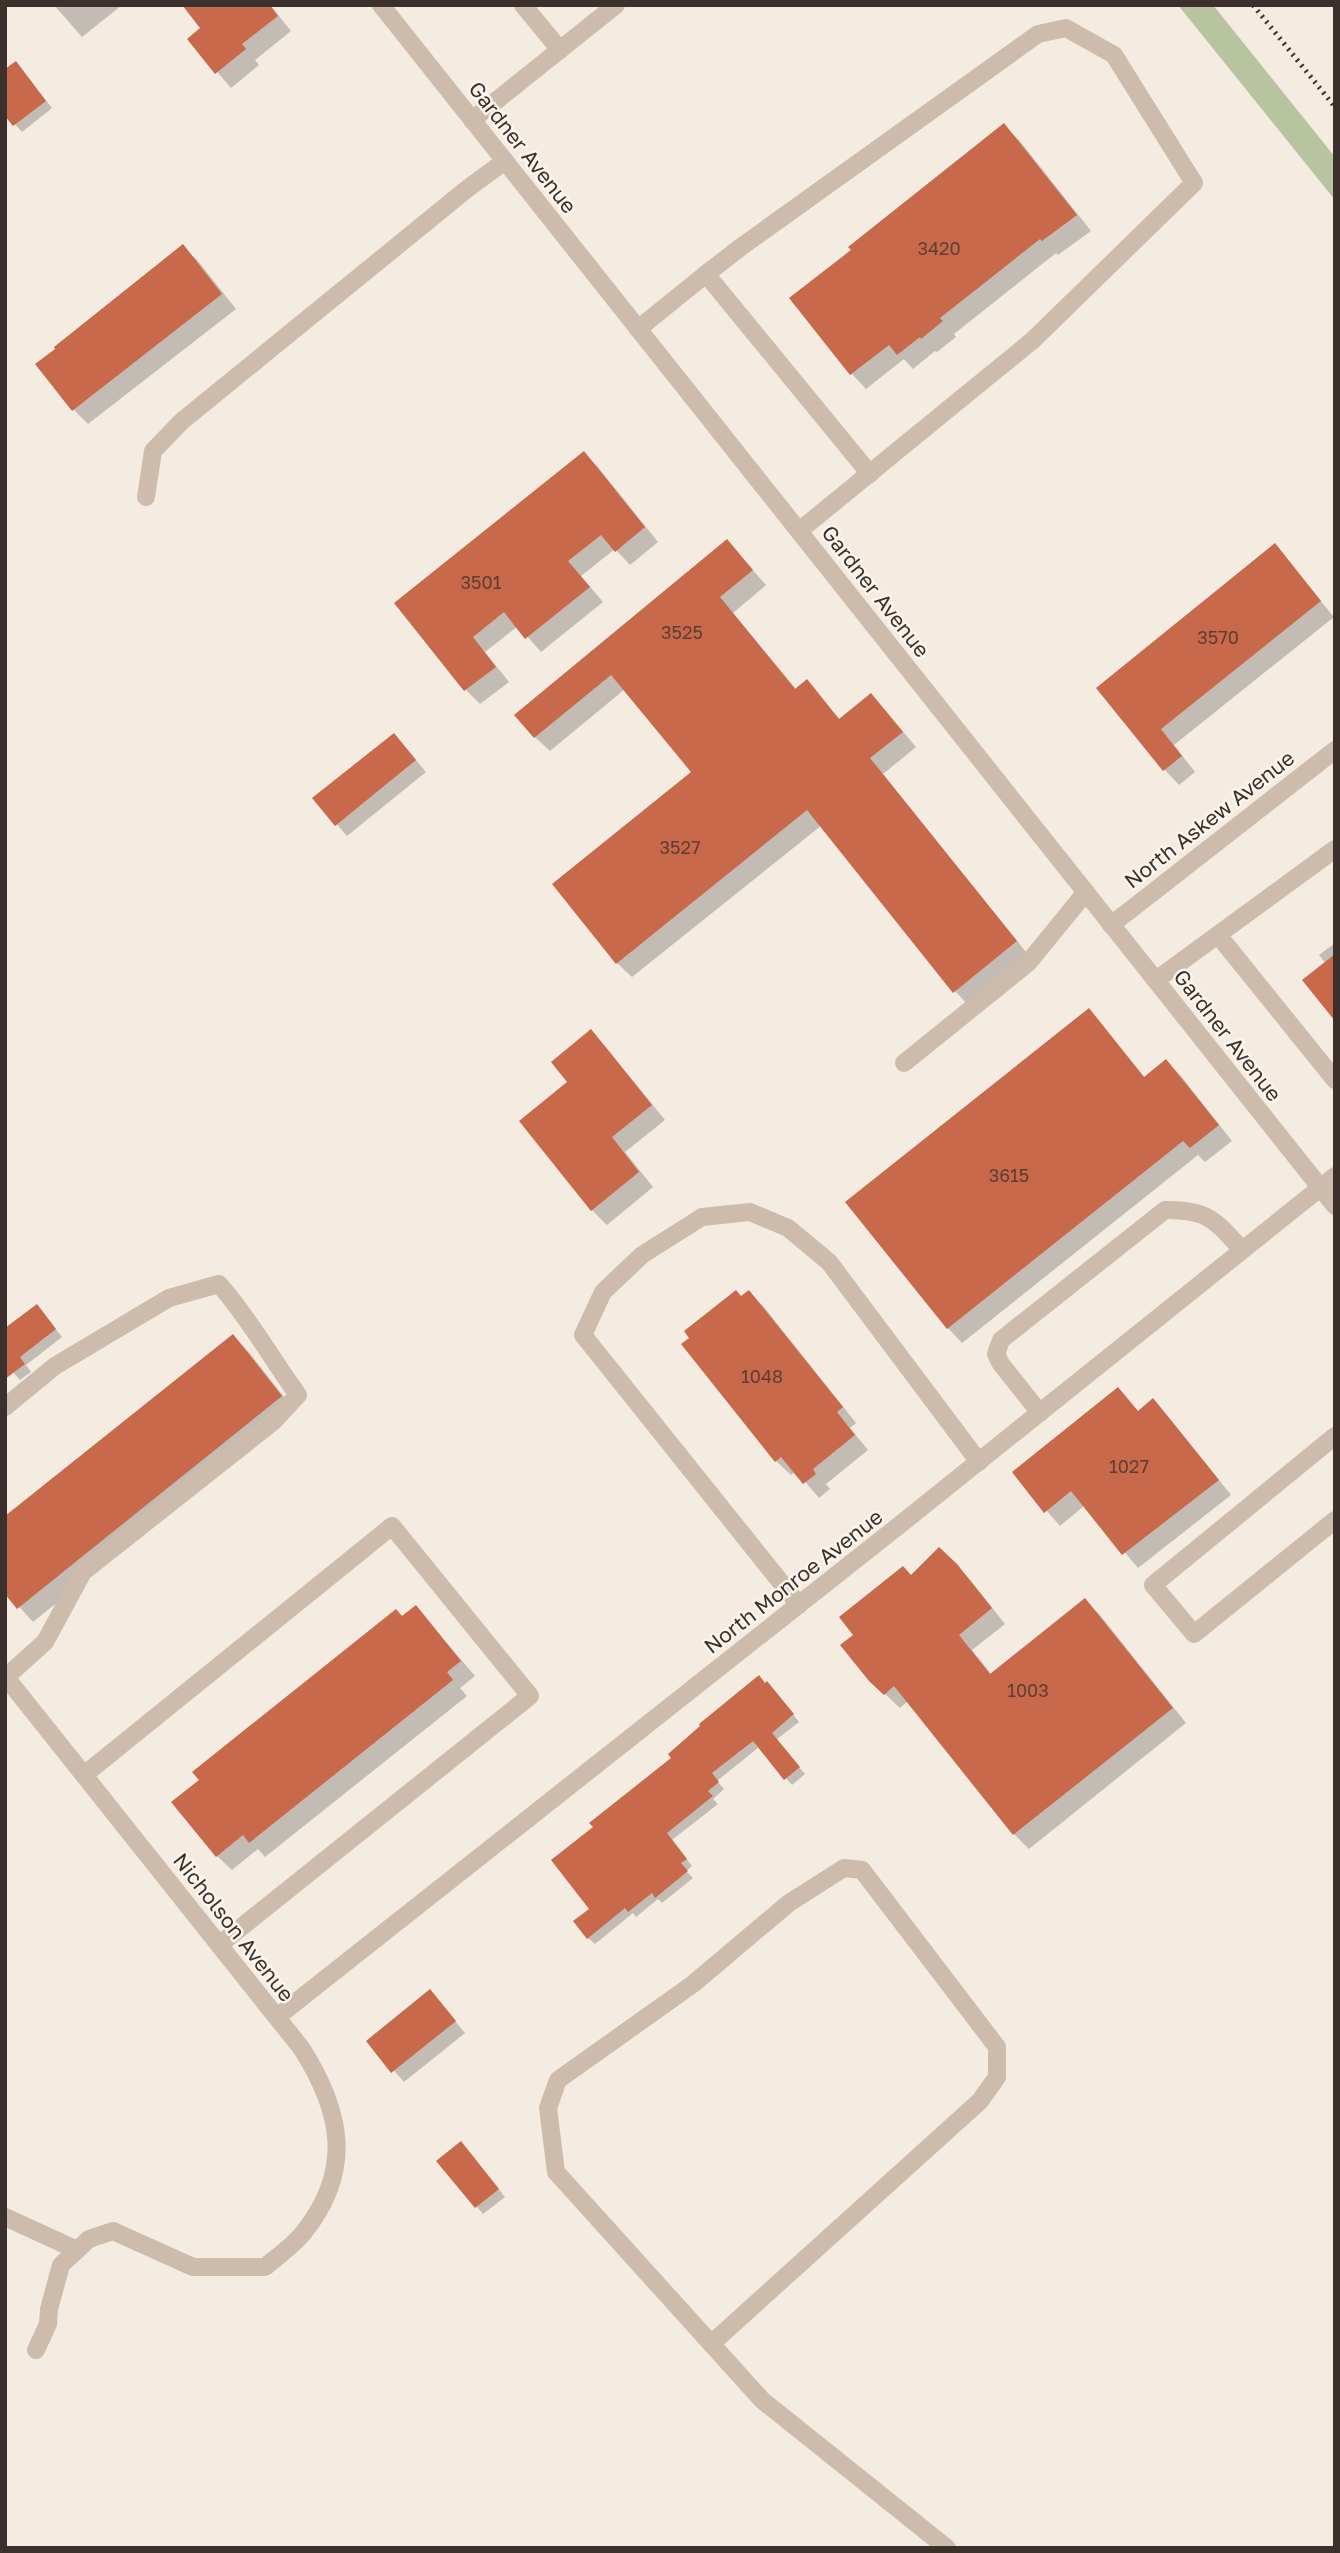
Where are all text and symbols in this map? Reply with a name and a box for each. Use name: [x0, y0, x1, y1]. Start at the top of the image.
street label: Gardner Avenue: [463, 76, 583, 218]
house number: 3420: [917, 237, 961, 259]
street label: Gardner Avenue: [816, 520, 936, 662]
house number: 3501: [461, 571, 502, 593]
house number: 3525: [661, 621, 703, 643]
house number: 3570: [1197, 626, 1239, 648]
street label: North Askew Avenue: [1119, 745, 1299, 893]
house number: 3527: [660, 836, 700, 858]
street label: Gardner Avenue: [1168, 964, 1288, 1106]
house number: 3615: [989, 1164, 1029, 1186]
house number: 1048: [741, 1365, 783, 1387]
house number: 1027: [1109, 1455, 1149, 1477]
street label: North Monroe Avenue: [699, 1503, 887, 1659]
house number: 1003: [1007, 1679, 1049, 1701]
street label: Nicholson Avenue: [168, 1848, 300, 2006]

